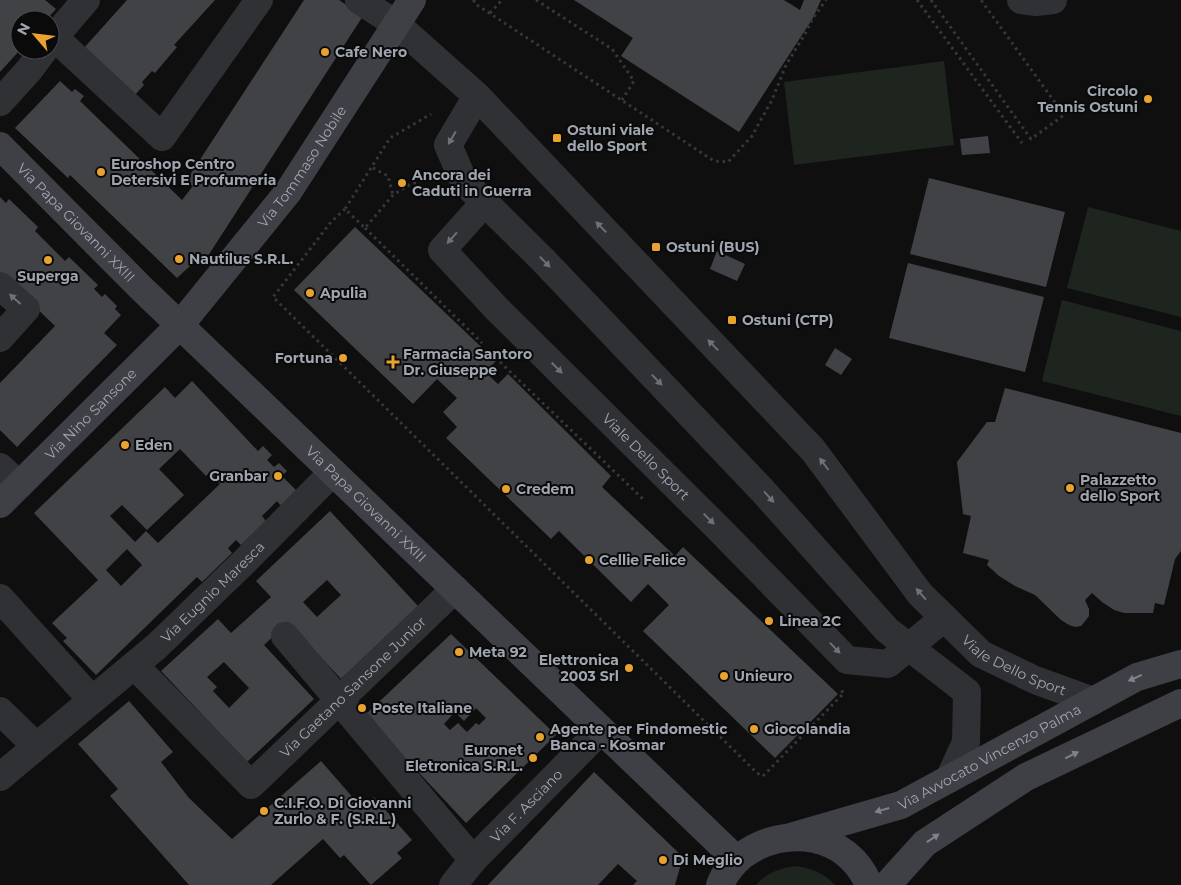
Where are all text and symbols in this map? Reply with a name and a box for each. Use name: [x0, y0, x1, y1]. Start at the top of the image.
north arrow: [10, 10, 60, 60]
text: N: [13, 20, 34, 38]
place label: Cafe Nero: [335, 43, 407, 61]
marker: Cafe Nero: [319, 46, 331, 58]
place label: Circolo Tennis Ostuni: [1037, 82, 1138, 116]
marker: Circolo Tennis Ostuni: [1142, 93, 1154, 105]
street label: Via Tommaso Nobile: [254, 102, 350, 231]
place label: Ostuni viale dello Sport: [567, 121, 654, 155]
one-way arrow: [448, 130, 456, 145]
marker: Ostuni viale dello Sport: [551, 132, 563, 144]
place label: Euroshop Centro Detersivi E Profumeria: [111, 155, 276, 189]
street label: Via Papa Giovanni XXIII: [13, 159, 139, 286]
marker: Euroshop Centro Detersivi E Profumeria: [95, 166, 107, 178]
place label: Ancora dei Caduti in Guerra: [411, 166, 532, 200]
marker: Ancora dei Caduti in Guerra: [396, 177, 408, 189]
one-way arrow: [595, 222, 607, 234]
one-way arrow: [446, 232, 458, 244]
place label: Ostuni (BUS): [666, 238, 760, 256]
marker: Ostuni (BUS): [650, 241, 662, 253]
place label: Nautilus S.R.L.: [189, 250, 294, 268]
marker: Nautilus S.R.L.: [173, 253, 185, 265]
marker: Superga: [42, 254, 54, 266]
one-way arrow: [539, 256, 551, 268]
place label: Superga: [17, 267, 79, 285]
place label: Apulia: [319, 284, 367, 302]
marker: Apulia: [304, 287, 316, 299]
one-way arrow: [9, 293, 21, 305]
place label: Ostuni (CTP): [742, 311, 834, 329]
marker: Ostuni (CTP): [726, 314, 738, 326]
one-way arrow: [707, 339, 719, 351]
place label: Farmacia Santoro Dr. Giuseppe: [403, 345, 532, 379]
place label: Fortuna: [275, 349, 333, 367]
marker: Fortuna: [337, 352, 349, 364]
marker: Farmacia Santoro Dr. Giuseppe: [387, 356, 399, 368]
one-way arrow: [550, 362, 562, 374]
street label: Via Nino Sansone: [41, 364, 140, 463]
one-way arrow: [651, 373, 663, 385]
street label: Viale Dello Sport: [599, 410, 694, 504]
place label: Eden: [135, 436, 173, 454]
marker: Eden: [119, 439, 131, 451]
street label: Via Papa Giovanni XXIII: [302, 442, 430, 566]
one-way arrow: [818, 458, 829, 471]
place label: Granbar: [209, 467, 268, 485]
marker: Granbar: [272, 470, 284, 482]
place label: Palazzetto dello Sport: [1080, 471, 1160, 505]
place label: Credem: [516, 480, 574, 498]
marker: Palazzetto dello Sport: [1064, 482, 1076, 494]
marker: Credem: [500, 483, 512, 495]
one-way arrow: [763, 491, 775, 503]
one-way arrow: [703, 513, 715, 525]
street label: Via Eugnio Maresca: [157, 538, 268, 646]
place label: Cellie Felice: [599, 551, 686, 569]
marker: Cellie Felice: [583, 554, 595, 566]
one-way arrow: [915, 589, 927, 601]
street label: Via Gaetano Sansone Junior: [276, 612, 430, 761]
place label: Linea 2C: [779, 612, 841, 630]
marker: Linea 2C: [763, 615, 775, 627]
street label: Viale Dello Sport: [958, 631, 1069, 700]
one-way arrow: [829, 642, 841, 654]
place label: Meta 92: [469, 643, 527, 661]
marker: Meta 92: [453, 646, 465, 658]
place label: Elettronica 2003 Srl: [539, 651, 619, 685]
marker: Elettronica 2003 Srl: [623, 662, 635, 674]
place label: Unieuro: [734, 667, 792, 685]
marker: Unieuro: [718, 670, 730, 682]
one-way arrow: [1128, 675, 1142, 683]
place label: Poste Italiane: [372, 699, 472, 717]
street label: Via Avvocato Vincenzo Palma: [895, 700, 1084, 814]
marker: Poste Italiane: [356, 702, 368, 714]
place label: Agente per Findomestic Banca - Kosmar: [549, 720, 728, 754]
place label: Giocolandia: [764, 720, 851, 738]
marker: Giocolandia: [748, 723, 760, 735]
marker: Agente per Findomestic Banca - Kosmar: [534, 731, 546, 743]
place label: Euronet Eletronica S.R.L.: [405, 741, 523, 775]
one-way arrow: [1065, 750, 1079, 758]
marker: Euronet Eletronica S.R.L.: [527, 752, 539, 764]
street label: Via F. Asciano: [486, 765, 566, 846]
place label: C.I.F.O. Di Giovanni Zurlo & F. (S.R.L.): [274, 794, 412, 828]
marker: C.I.F.O. Di Giovanni Zurlo & F. (S.R.L.): [258, 805, 270, 817]
one-way arrow: [875, 807, 890, 815]
one-way arrow: [926, 833, 940, 843]
place label: Di Meglio: [673, 851, 742, 869]
marker: Di Meglio: [657, 854, 669, 866]

